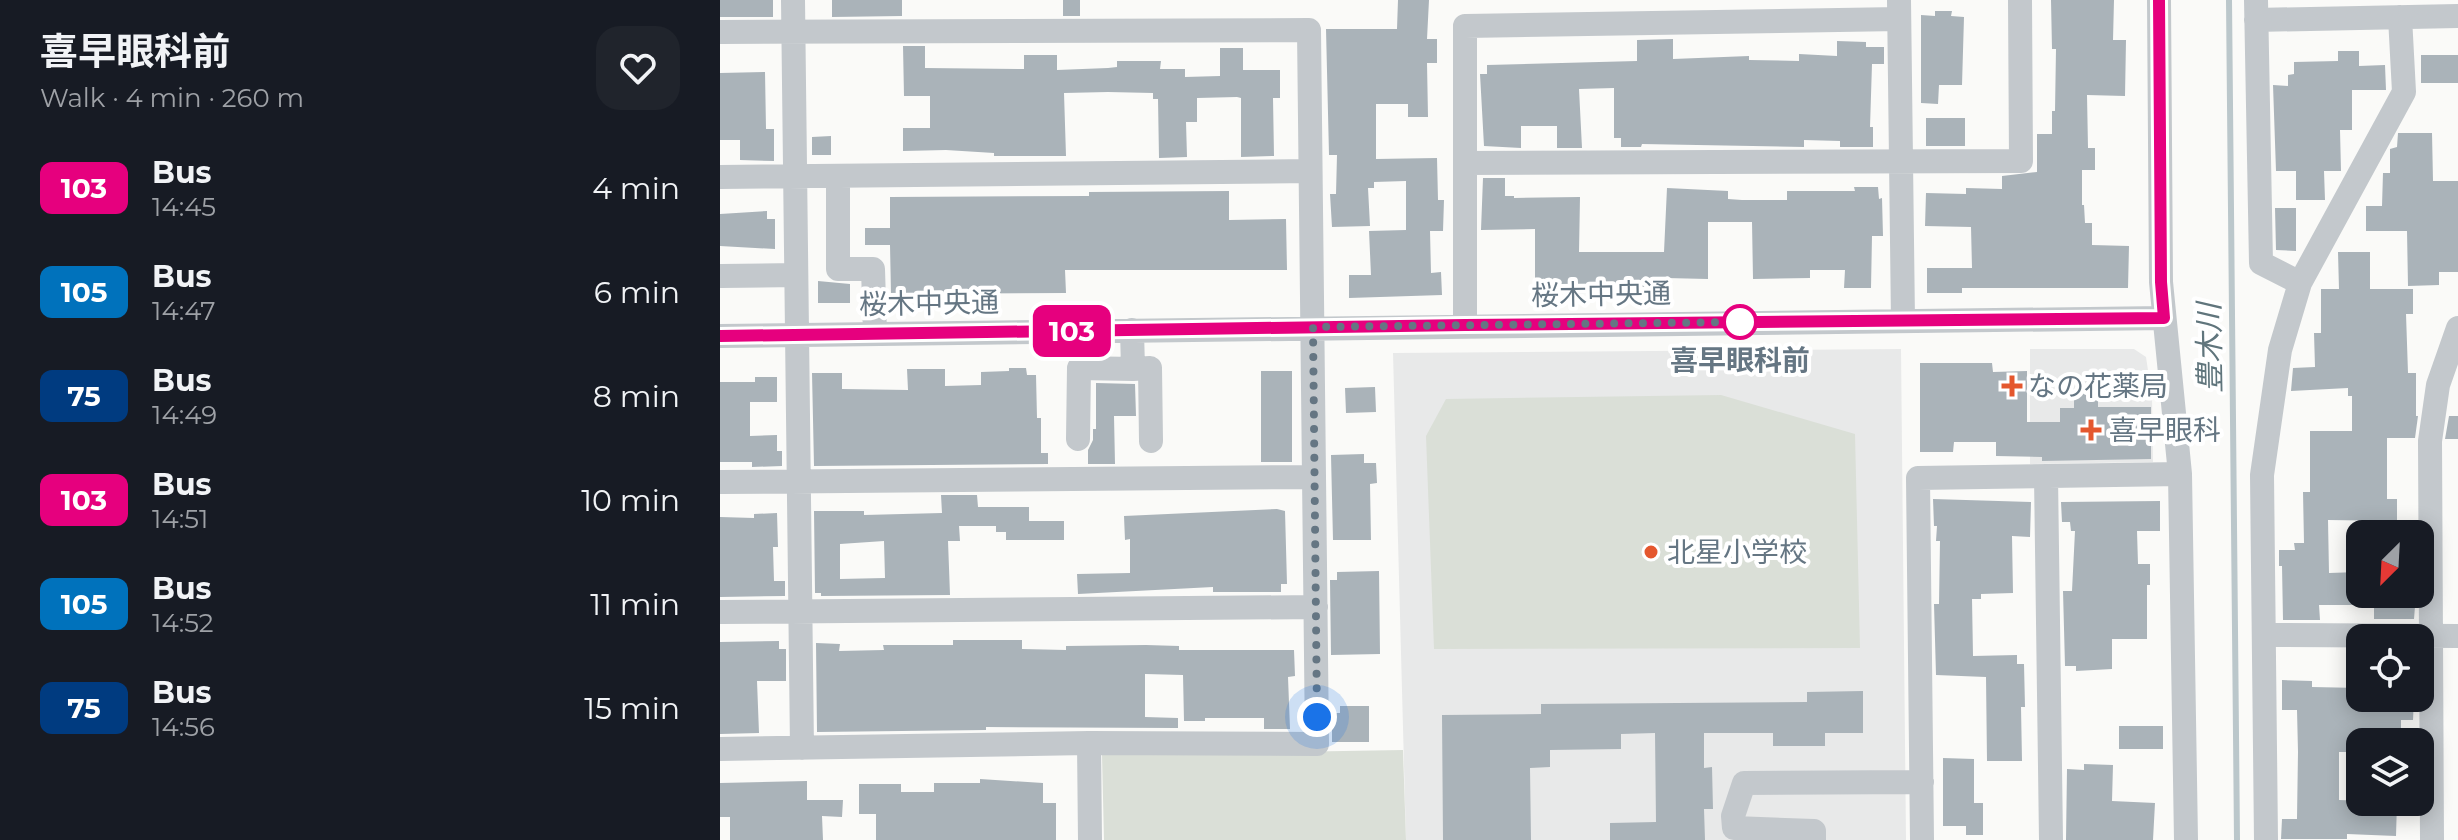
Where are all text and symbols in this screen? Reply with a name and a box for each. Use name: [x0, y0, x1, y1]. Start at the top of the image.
button: heart: [596, 26, 680, 110]
text: 喜早眼科前: [40, 28, 230, 75]
text: Walk · 4 min · 260 m: [40, 82, 304, 114]
text: Bus: [152, 154, 212, 191]
text: 4 min: [592, 170, 680, 207]
text: 103: [61, 171, 107, 205]
text: 14:45: [152, 191, 216, 223]
text: Bus: [152, 258, 212, 295]
text: 6 min: [594, 274, 680, 311]
text: 105: [61, 275, 107, 309]
street label: 桜木中央通: [1531, 276, 1671, 312]
street label: 桜木中央通: [859, 285, 999, 321]
text: 14:47: [152, 295, 215, 327]
water label: 豊木川: [2190, 300, 2229, 393]
line badge: 103: [1026, 305, 1118, 357]
marker: 喜早眼科前: [1723, 305, 1757, 339]
text: 103: [1049, 314, 1095, 348]
place label: 喜早眼科前: [1670, 343, 1810, 377]
text: Bus: [152, 362, 212, 399]
place label: なの花薬局: [2028, 369, 2168, 403]
marker: なの花薬局: [2003, 377, 2021, 395]
text: 8 min: [593, 378, 680, 415]
text: 75: [67, 379, 101, 413]
text: 14:49: [152, 399, 217, 431]
place label: 喜早眼科: [2109, 413, 2221, 447]
marker: 喜早眼科: [2080, 419, 2102, 441]
text: Bus: [152, 466, 212, 503]
text: 10 min: [581, 482, 680, 519]
text: 103: [61, 483, 107, 517]
text: 14:51: [152, 503, 208, 535]
north arrow: [2346, 520, 2434, 608]
map controls: [2346, 520, 2434, 816]
place label: 北星小学校: [1667, 535, 1807, 569]
marker: 北星小学校: [1642, 543, 1660, 561]
text: Bus: [152, 570, 212, 607]
text: 11 min: [590, 586, 680, 623]
text: 105: [61, 587, 107, 621]
text: 14:52: [152, 607, 214, 639]
button: locate: [2346, 624, 2434, 712]
text: Bus: [152, 674, 212, 711]
text: 15 min: [584, 690, 680, 727]
text: 75: [67, 691, 101, 725]
your location: [1297, 697, 1337, 737]
text: 14:56: [152, 711, 215, 743]
button: layers: [2346, 728, 2434, 816]

